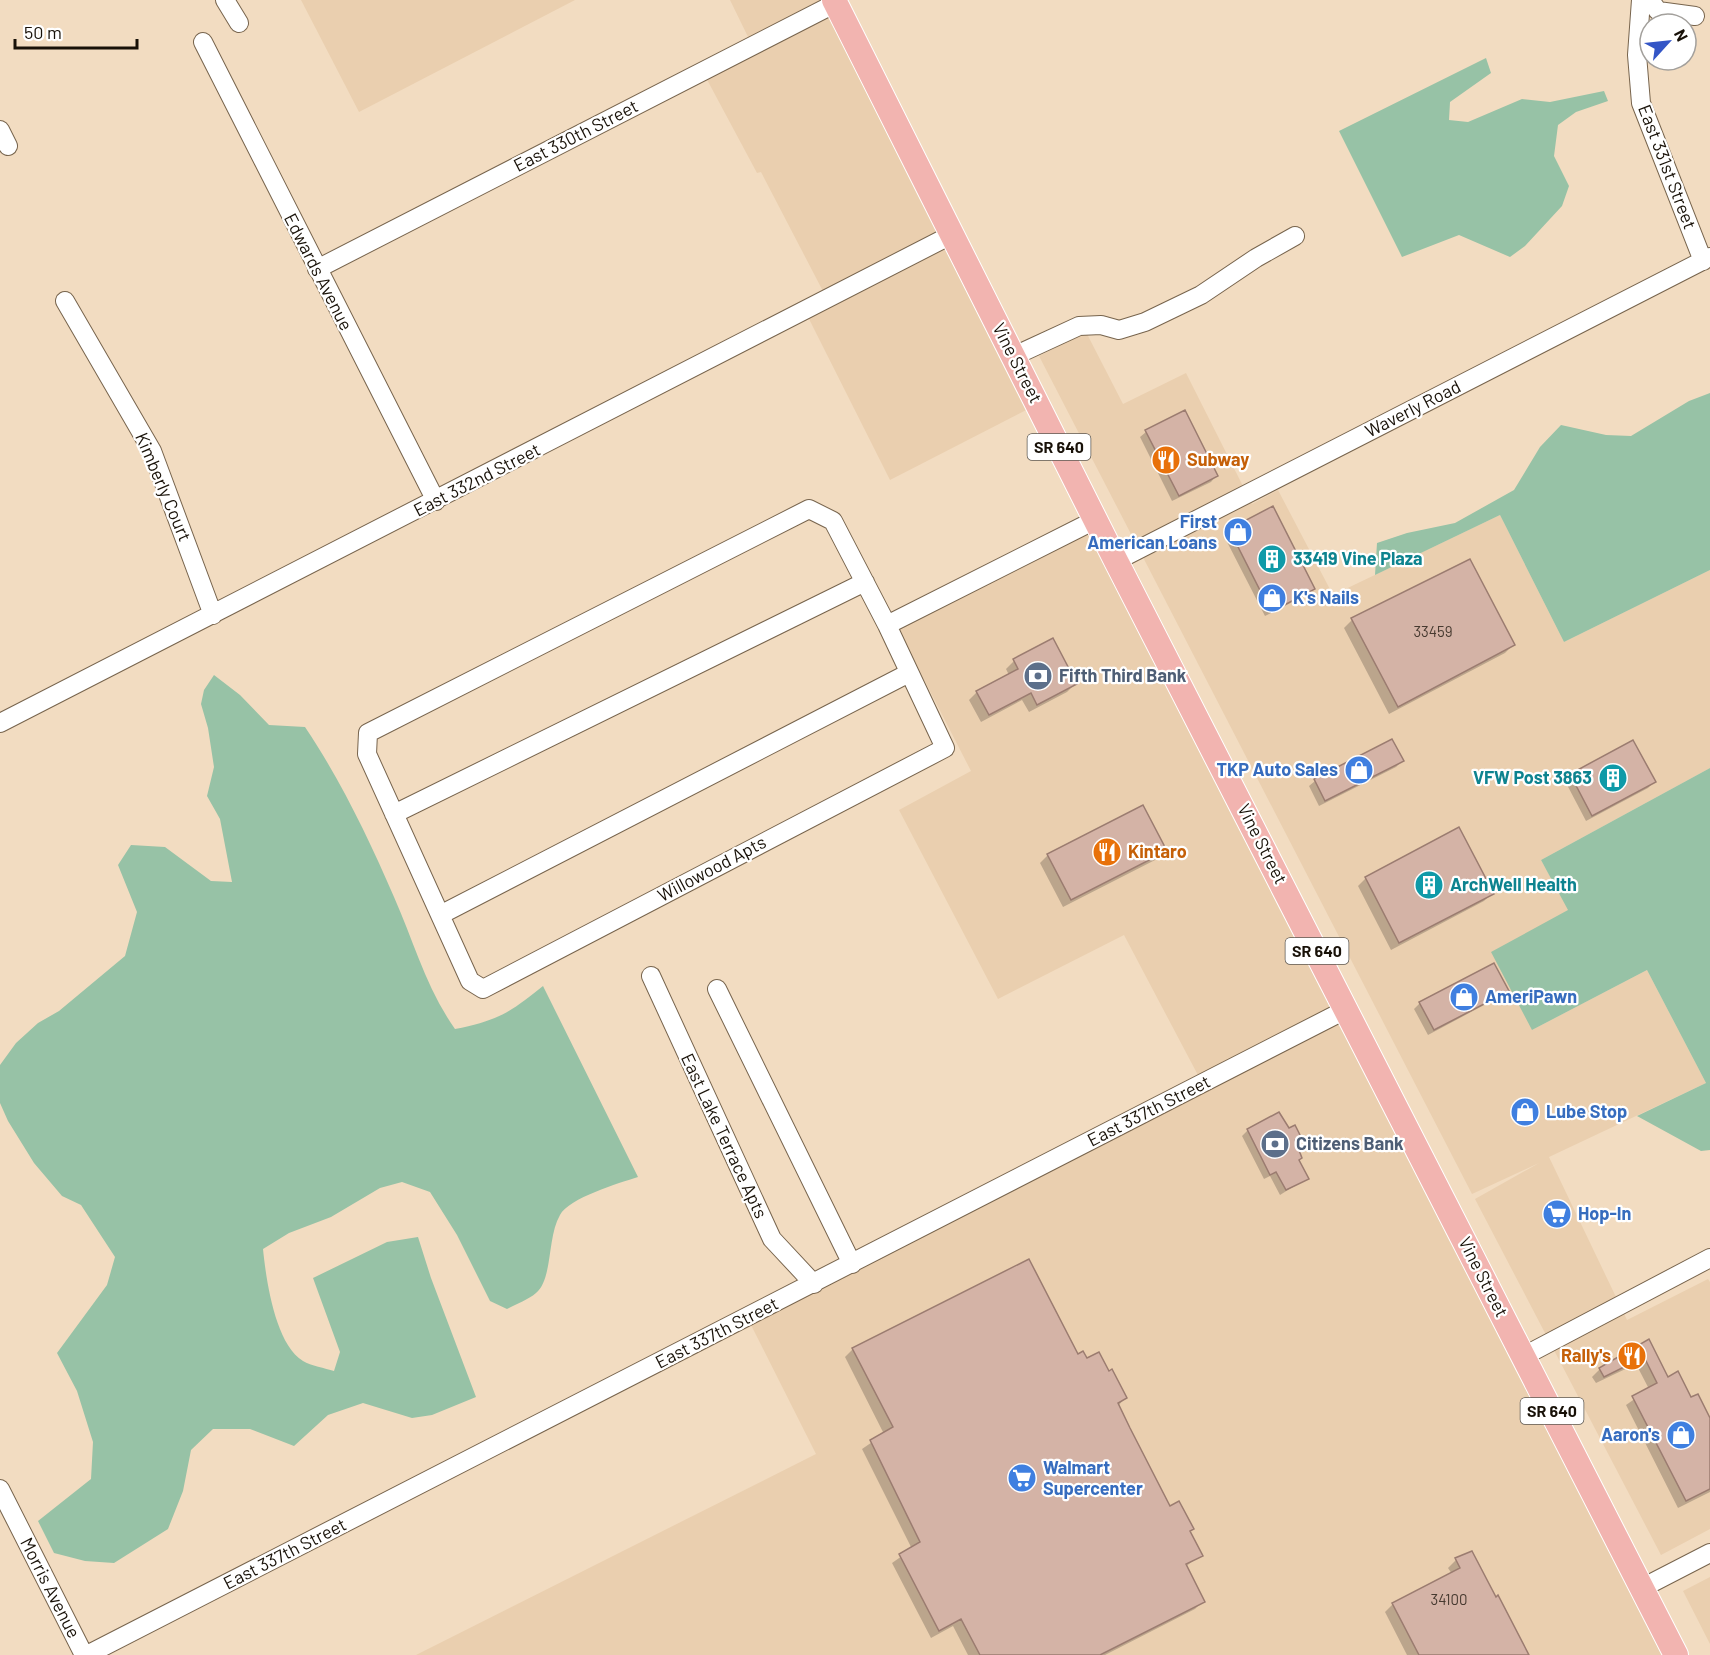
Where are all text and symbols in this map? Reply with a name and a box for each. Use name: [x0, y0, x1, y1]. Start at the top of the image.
scale bar: [15, 12, 136, 50]
north arrow: [1638, 12, 1698, 72]
text: 50 m: [24, 21, 62, 43]
text: N: [1671, 26, 1693, 44]
street label: East 330th Street: [510, 94, 641, 176]
street label: East 331st Street: [1634, 101, 1702, 232]
street label: Edwards Avenue: [280, 209, 358, 334]
street label: Vine Street: [988, 319, 1047, 406]
street label: Waverly Road: [1361, 375, 1464, 442]
street label: Kimberly Court: [131, 429, 197, 544]
road number: SR 640: [1028, 434, 1090, 460]
street label: East 332nd Street: [410, 438, 544, 521]
restaurant icon: Subway: [1150, 444, 1182, 476]
place label: Subway: [1187, 448, 1249, 470]
place label: First American Loans: [1087, 510, 1217, 553]
shop icon: First American Loans: [1222, 516, 1254, 548]
building icon: 33419 Vine Plaza: [1256, 543, 1288, 575]
place label: 33419 Vine Plaza: [1293, 547, 1423, 569]
shop icon: K's Nails: [1256, 582, 1288, 614]
place label: K's Nails: [1293, 586, 1359, 608]
house number: 33459: [1413, 622, 1453, 640]
bank icon: Fifth Third Bank: [1022, 660, 1054, 692]
place label: Fifth Third Bank: [1059, 664, 1187, 686]
shop icon: TKP Auto Sales: [1343, 754, 1375, 786]
place label: TKP Auto Sales: [1216, 758, 1338, 780]
building icon: VFW Post 3863: [1597, 762, 1629, 794]
place label: VFW Post 3863: [1473, 766, 1592, 788]
street label: Vine Street: [1233, 800, 1292, 887]
street label: Willowood Apts: [653, 830, 770, 906]
restaurant icon: Kintaro: [1091, 836, 1123, 868]
place label: Kintaro: [1128, 840, 1187, 862]
building icon: ArchWell Health: [1413, 869, 1445, 901]
place label: ArchWell Health: [1450, 873, 1577, 895]
road number: SR 640: [1286, 938, 1348, 964]
shop icon: AmeriPawn: [1448, 981, 1480, 1013]
place label: AmeriPawn: [1485, 985, 1577, 1007]
street label: East Lake Terrace Apts: [677, 1050, 773, 1222]
street label: East 337th Street: [1083, 1070, 1214, 1151]
shop icon: Lube Stop: [1509, 1096, 1541, 1128]
place label: Lube Stop: [1546, 1100, 1627, 1122]
bank icon: Citizens Bank: [1259, 1128, 1291, 1160]
place label: Citizens Bank: [1296, 1132, 1404, 1154]
supermarket icon: Hop-In: [1541, 1198, 1573, 1230]
place label: Hop-In: [1578, 1202, 1631, 1224]
street label: Vine Street: [1454, 1233, 1513, 1320]
street label: East 337th Street: [651, 1292, 782, 1373]
restaurant icon: Rally's: [1616, 1340, 1648, 1372]
place label: Rally's: [1561, 1344, 1611, 1366]
road number: SR 640: [1520, 1398, 1584, 1424]
shop icon: Aaron's: [1665, 1419, 1697, 1451]
place label: Aaron's: [1601, 1423, 1660, 1445]
place label: Walmart Supercenter: [1043, 1456, 1143, 1499]
supermarket icon: Walmart Supercenter: [1006, 1462, 1038, 1494]
street label: East 337th Street: [219, 1513, 350, 1594]
street label: Morris Avenue: [16, 1534, 86, 1641]
house number: 34100: [1431, 1590, 1467, 1608]

